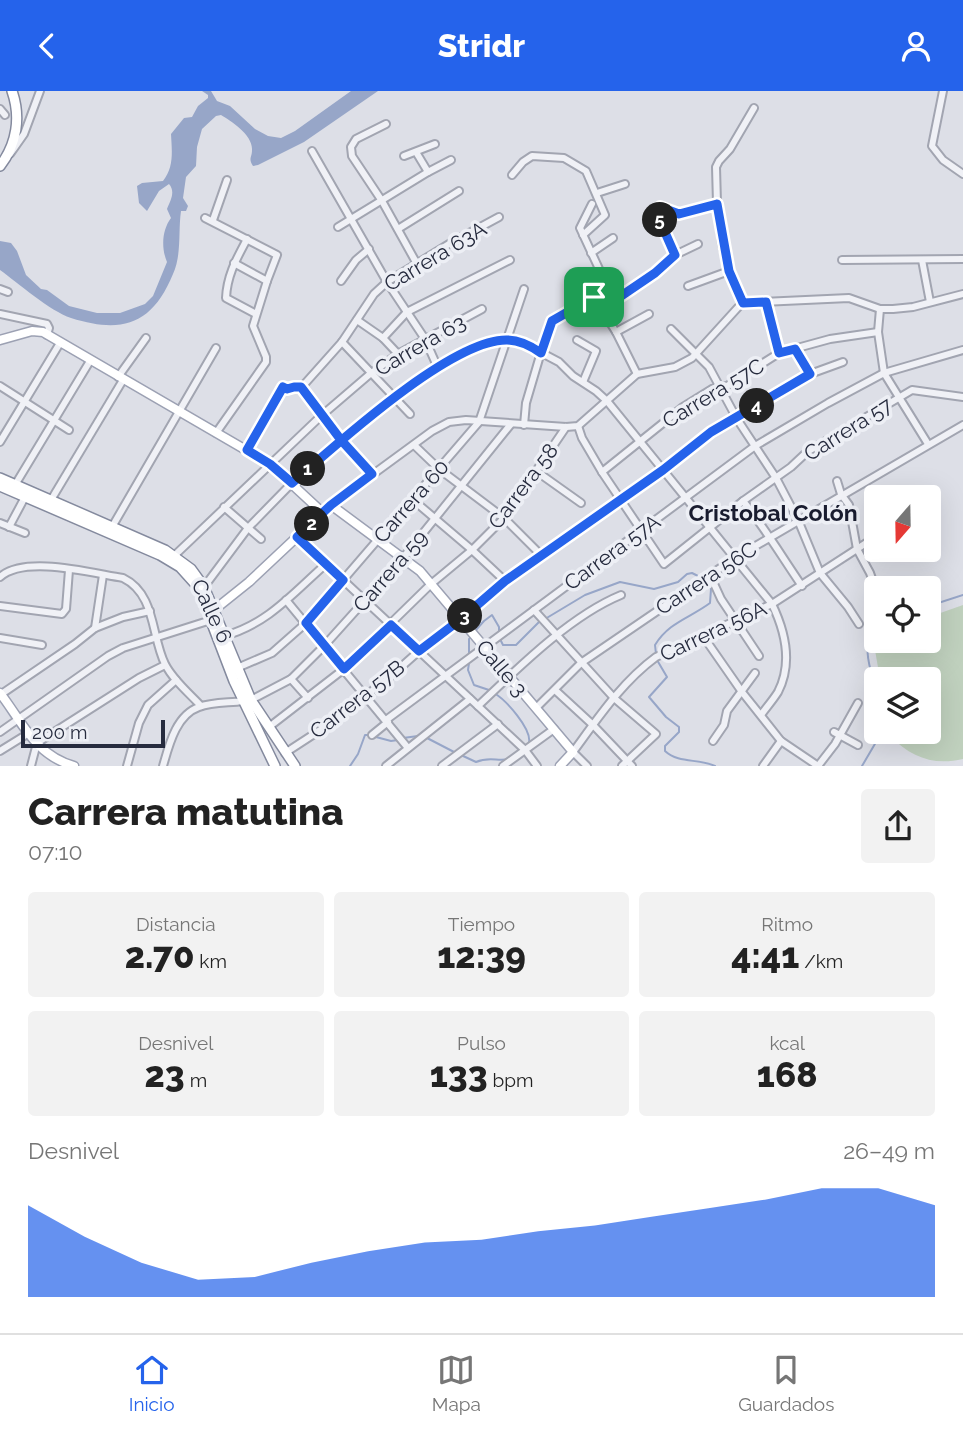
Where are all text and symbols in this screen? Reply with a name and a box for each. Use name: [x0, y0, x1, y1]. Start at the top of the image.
icon: back: [28, 27, 66, 65]
text: Stridr: [438, 27, 525, 64]
icon: person: [897, 27, 935, 65]
pin: 5: [642, 202, 678, 237]
text: 5: [654, 208, 665, 230]
street label: Carrera 63A: [379, 216, 491, 296]
pin: [564, 267, 624, 327]
icon: arrive: [575, 278, 613, 316]
street label: Carrera 63: [370, 309, 470, 381]
street label: Carrera 57C: [658, 353, 768, 433]
pin: 4: [740, 389, 774, 423]
street label: Carrera 57: [799, 392, 897, 466]
text: 4: [751, 394, 762, 416]
street label: Carrera 58: [483, 438, 563, 534]
pin: 1: [290, 451, 326, 487]
street label: Carrera 60: [368, 454, 454, 548]
text: 1: [303, 457, 312, 479]
north arrow: [864, 485, 942, 562]
map controls: [864, 485, 941, 744]
district label: Cristobal Colón: [688, 499, 858, 526]
pin: 2: [294, 507, 330, 541]
street label: Carrera 57A: [559, 509, 665, 595]
text: 2: [306, 512, 317, 534]
street label: Carrera 59: [348, 525, 432, 617]
street label: Carrera 56C: [651, 536, 761, 620]
street label: Calle 6: [186, 575, 238, 647]
button: locate: [864, 576, 941, 653]
street label: Carrera 56A: [656, 595, 770, 667]
pin: 3: [448, 599, 482, 633]
text: 3: [459, 604, 470, 626]
street label: Calle 3: [471, 635, 533, 701]
street label: Carrera 57B: [305, 654, 409, 744]
button: layers: [864, 667, 941, 744]
scale bar: [21, 717, 164, 749]
text: 200 m: [32, 721, 87, 743]
text: Carrera matutina: [28, 789, 343, 834]
button: share: [861, 789, 935, 863]
text: 07:10: [28, 838, 82, 865]
text: Distancia: [136, 913, 216, 935]
text: Tiempo: [448, 913, 515, 935]
text: Ritmo: [761, 913, 813, 935]
text: 2.70: [125, 935, 194, 976]
text: 12:39: [437, 935, 526, 976]
text: 4:41: [731, 935, 799, 976]
text: km: [194, 950, 227, 972]
text: /km: [799, 950, 843, 972]
text: Desnivel: [138, 1032, 213, 1054]
text: Pulso: [457, 1032, 506, 1054]
text: kcal: [769, 1032, 805, 1054]
text: 23: [145, 1054, 185, 1095]
text: 133: [430, 1054, 488, 1095]
text: 168: [757, 1054, 817, 1095]
text: m: [185, 1069, 207, 1091]
text: bpm: [488, 1069, 533, 1091]
text: Desnivel: [28, 1137, 119, 1164]
text: 26–49 m: [843, 1137, 935, 1164]
tab: Inicio: [129, 1351, 174, 1415]
tab: Mapa: [432, 1351, 481, 1415]
tab: Guardados: [738, 1351, 834, 1415]

